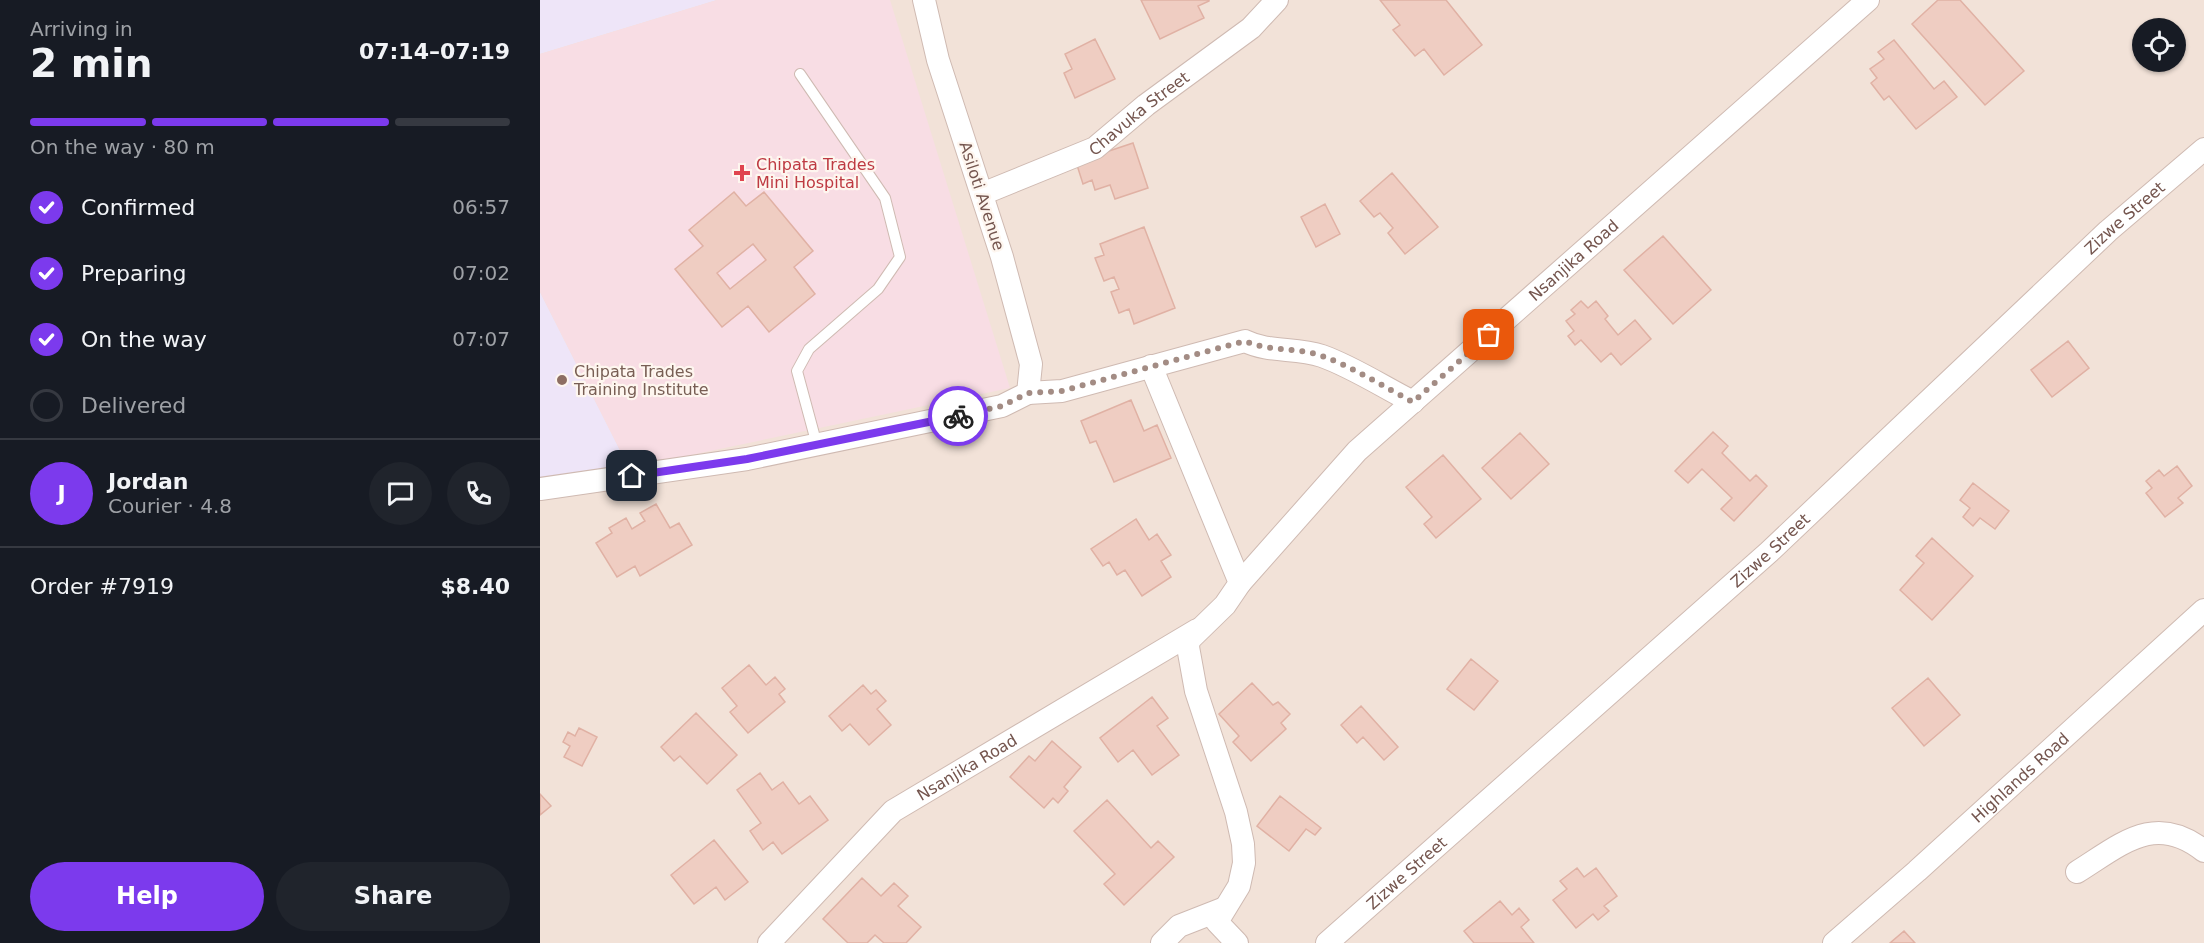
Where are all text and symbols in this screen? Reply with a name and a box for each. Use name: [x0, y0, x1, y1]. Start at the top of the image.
text: Arriving in: [30, 17, 133, 41]
map controls: [2132, 18, 2186, 72]
button: locate: [2132, 18, 2186, 72]
text: 07:14–07:19: [359, 39, 510, 64]
text: 2 min: [30, 41, 152, 86]
street label: Chavuka Street: [1086, 67, 1193, 159]
text: On the way · 80 m: [30, 135, 215, 159]
street label: Asiloti Avenue: [955, 139, 1009, 253]
place label: Chipata Trades Mini Hospital: [756, 155, 875, 192]
marker: Chipata Trades Mini Hospital: [733, 164, 751, 182]
street label: Zizwe Street: [2080, 177, 2168, 258]
icon: check: [30, 191, 63, 224]
text: Confirmed: [81, 195, 195, 220]
text: 06:57: [452, 195, 510, 219]
street label: Nsanjika Road: [1525, 215, 1622, 305]
icon: check: [30, 257, 63, 290]
text: Preparing: [81, 261, 187, 286]
text: 07:02: [452, 261, 510, 285]
pin: [1463, 309, 1514, 360]
icon: bag: [1472, 318, 1505, 351]
icon: check: [30, 323, 63, 356]
text: On the way: [81, 327, 207, 352]
text: 07:07: [452, 327, 510, 351]
place label: Chipata Trades Training Institute: [573, 362, 709, 399]
marker: Chipata Trades Training Institute: [555, 373, 569, 387]
courier: [928, 386, 988, 446]
text: Delivered: [81, 393, 186, 418]
icon: bike: [942, 400, 975, 433]
pin: [606, 450, 657, 501]
icon: home: [615, 459, 648, 492]
button: chat: [369, 462, 432, 525]
button: phone: [447, 462, 510, 525]
text: Jordan: [108, 469, 188, 494]
text: J: [57, 481, 66, 506]
text: Courier · 4.8: [108, 494, 232, 518]
street label: Zizwe Street: [1726, 509, 1813, 591]
text: Order #7919: [30, 574, 174, 599]
text: $8.40: [440, 574, 510, 599]
street label: Highlands Road: [1967, 728, 2073, 826]
street label: Nsanjika Road: [913, 730, 1020, 804]
street label: Zizwe Street: [1362, 832, 1450, 913]
button: Help: [30, 862, 264, 931]
button: Share: [276, 862, 510, 931]

